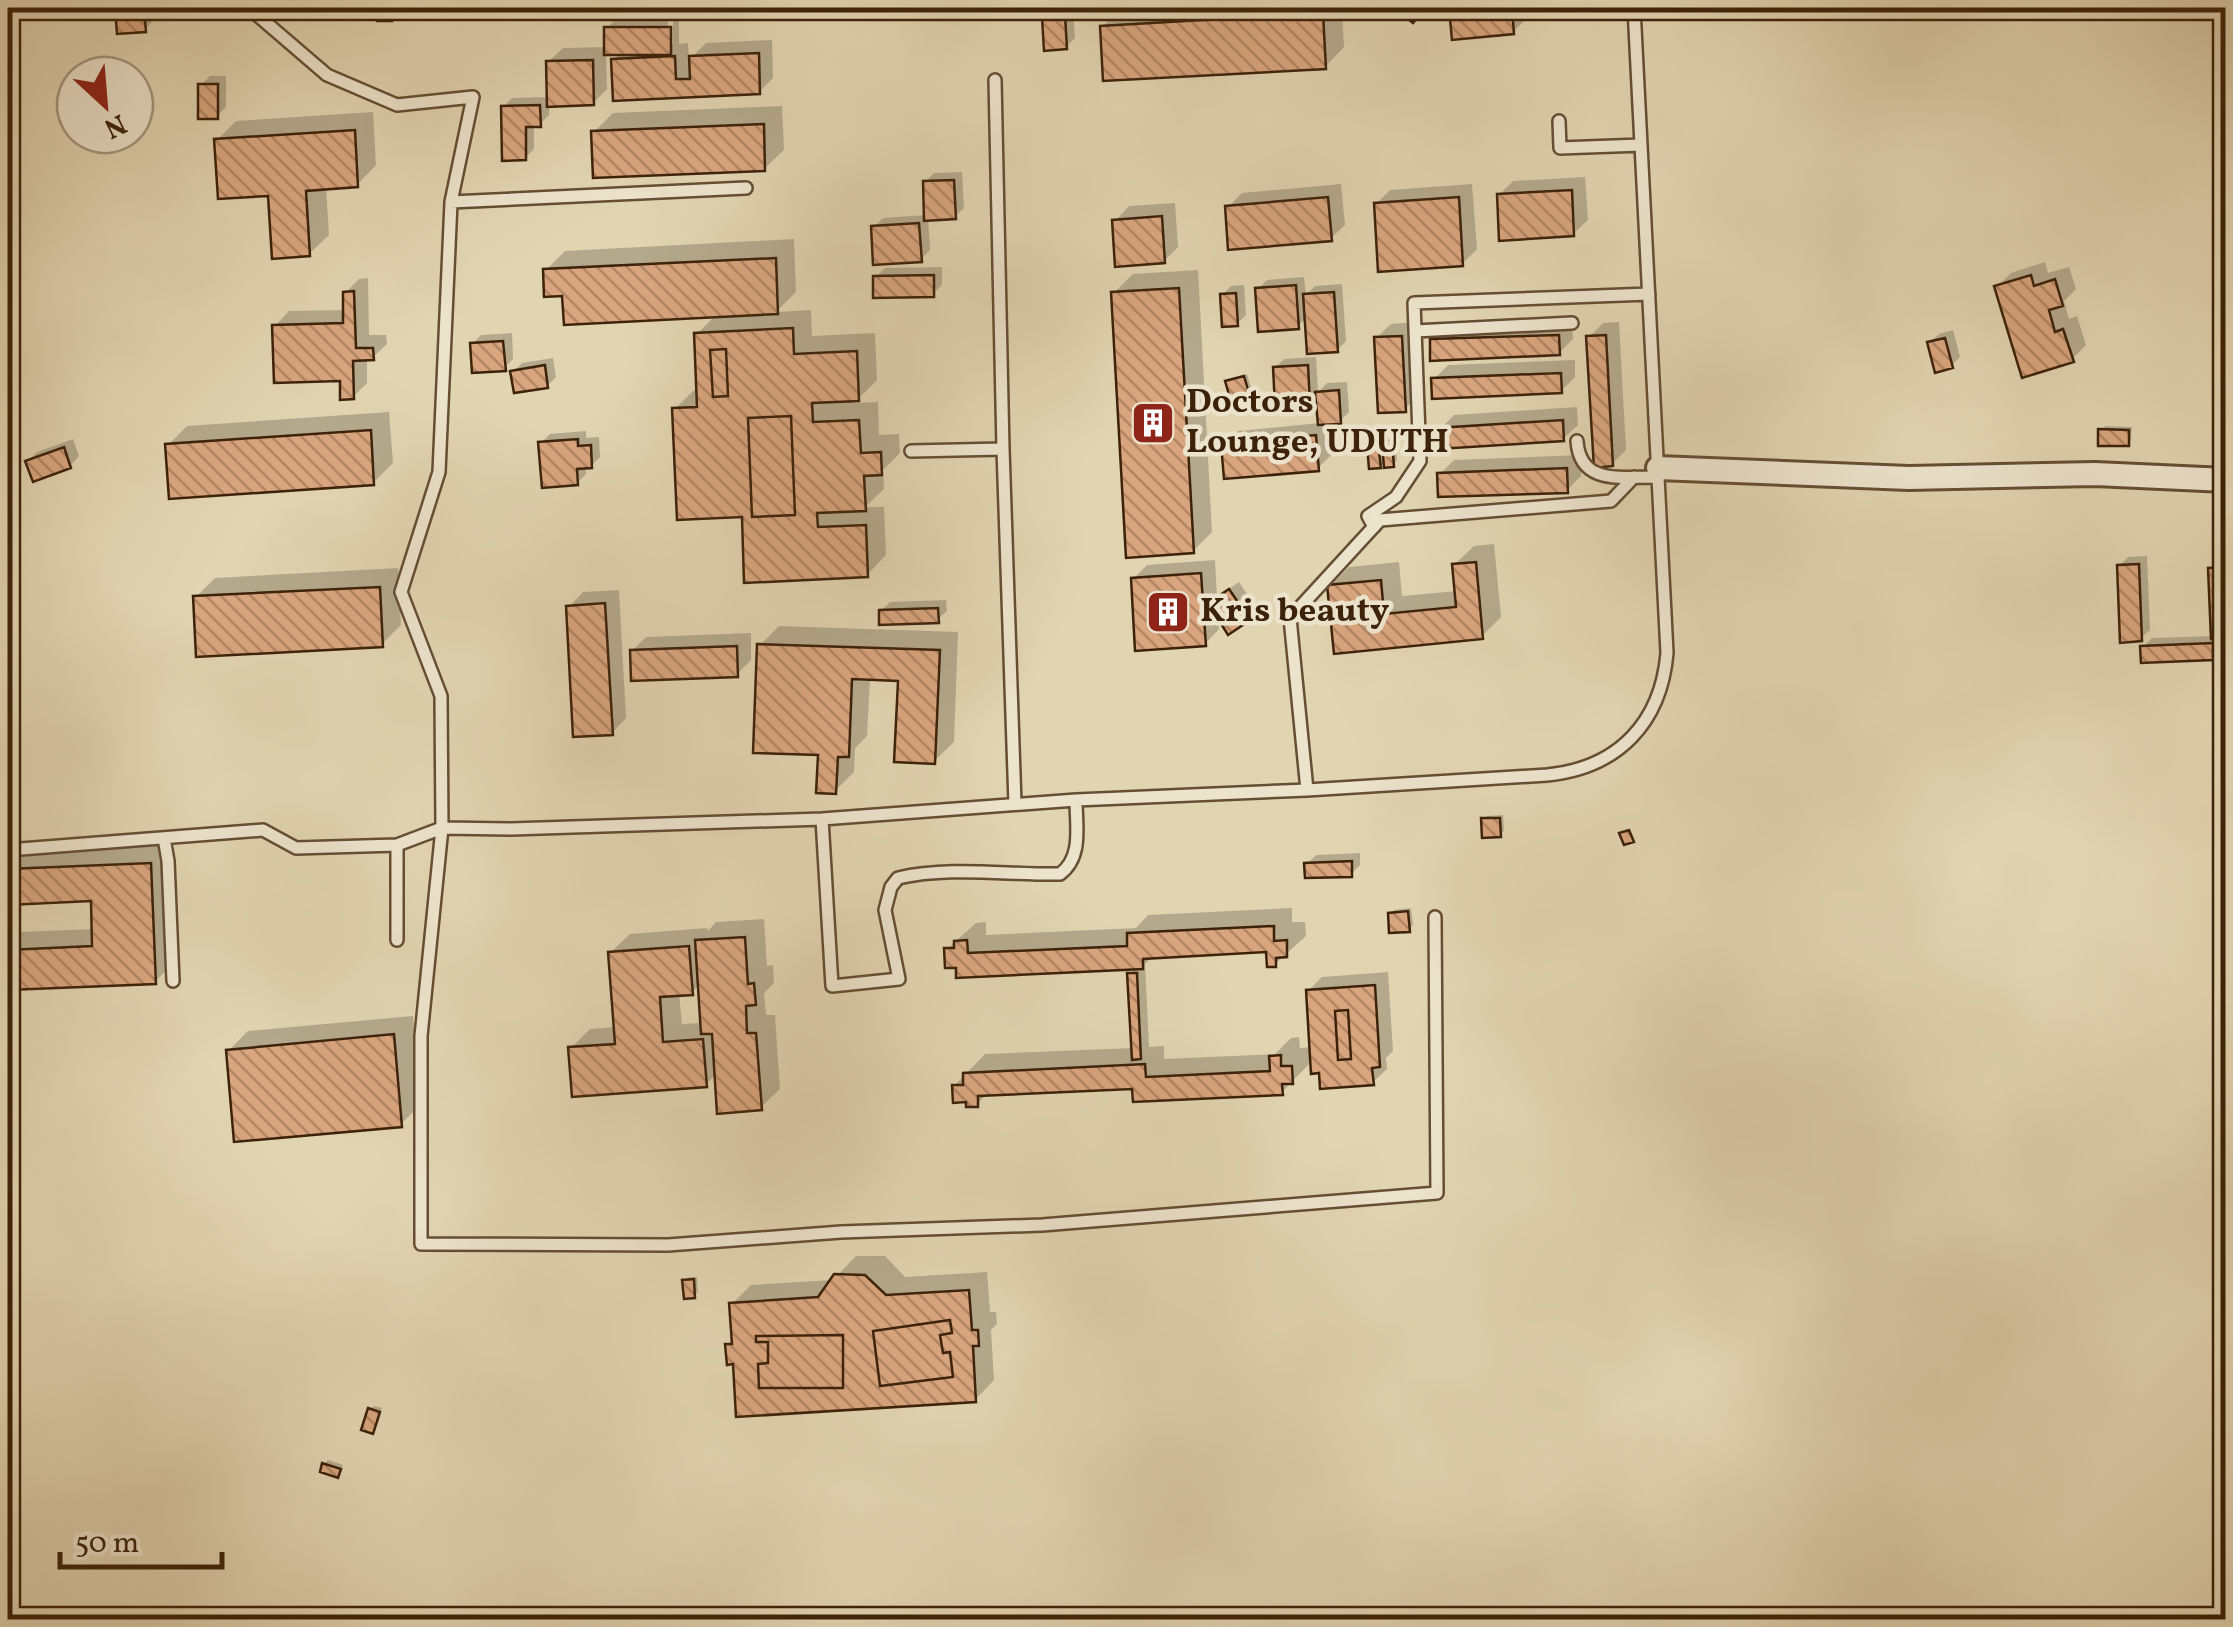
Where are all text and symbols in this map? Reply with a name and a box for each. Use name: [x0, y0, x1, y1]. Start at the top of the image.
north arrow: [55, 55, 155, 155]
text: N: [97, 103, 133, 147]
place label: Doctors Lounge, UDUTH: [1186, 379, 1449, 467]
building icon: Doctors Lounge, UDUTH: [1130, 400, 1176, 446]
place label: Kris beauty: [1200, 588, 1390, 636]
building icon: Kris beauty: [1145, 589, 1191, 635]
scale bar: [60, 1507, 222, 1569]
text: 50 m: [75, 1523, 139, 1565]

